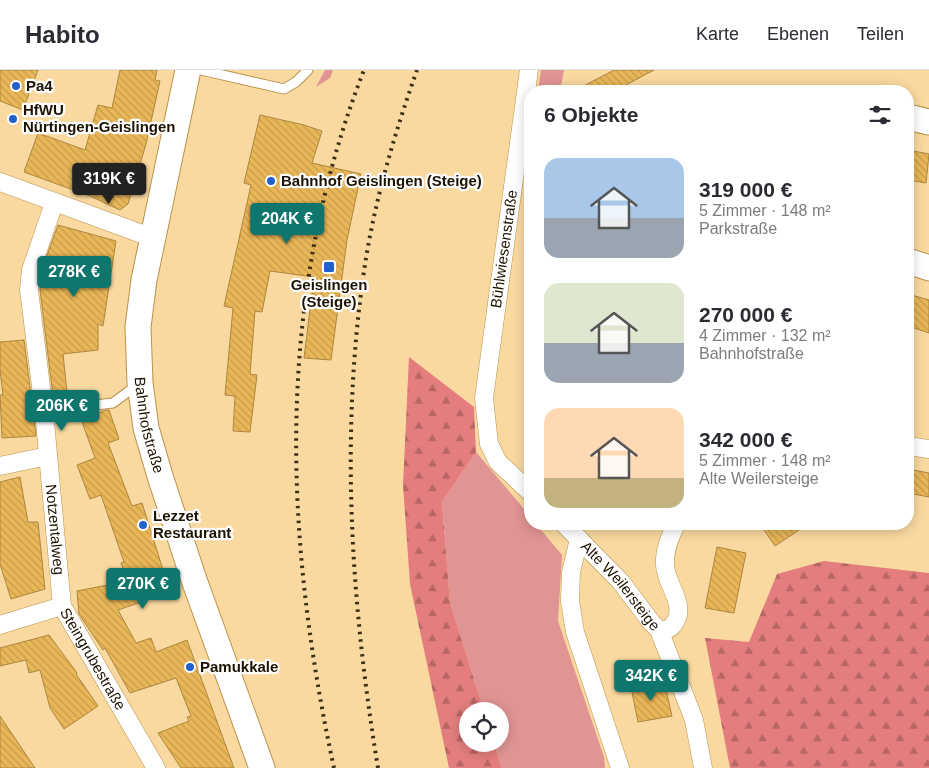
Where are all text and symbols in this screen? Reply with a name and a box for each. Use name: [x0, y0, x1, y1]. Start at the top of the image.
text: Habito: [25, 21, 100, 48]
text: Karte: [696, 24, 739, 44]
text: Ebenen: [767, 24, 829, 44]
text: Teilen: [857, 24, 904, 44]
place label: Pa4: [26, 77, 53, 94]
marker: Pa4: [10, 80, 22, 92]
place label: HfWU Nürtingen-Geislingen: [23, 101, 176, 135]
icon: filters: [866, 101, 894, 129]
text: 6 Objekte: [544, 103, 639, 126]
marker: HfWU Nürtingen-Geislingen: [7, 113, 19, 125]
pin: 319K €: [68, 162, 150, 205]
text: 319K €: [83, 170, 135, 187]
place label: Bahnhof Geislingen (Steige): [281, 172, 482, 189]
marker: Bahnhof Geislingen (Steige): [265, 175, 277, 187]
icon: home: [584, 178, 644, 238]
text: 319 000 €: [699, 178, 792, 201]
street label: Bühlwiesenstraße: [487, 189, 520, 309]
pin: 204K €: [246, 202, 328, 245]
text: 5 Zimmer · 148 m²: [699, 202, 831, 219]
text: 204K €: [261, 210, 313, 227]
text: Parkstraße: [699, 220, 777, 237]
pin: 278K €: [33, 256, 115, 298]
marker: Geislingen (Steige): [322, 260, 336, 274]
text: 278K €: [48, 263, 100, 280]
place label: Geislingen (Steige): [291, 276, 367, 310]
icon: home: [584, 303, 644, 363]
text: 270 000 €: [699, 303, 792, 326]
text: 4 Zimmer · 132 m²: [699, 327, 831, 344]
text: Bahnhofstraße: [699, 345, 804, 362]
street label: Bahnhofstraße: [132, 376, 168, 475]
pin: 206K €: [21, 390, 103, 432]
text: 206K €: [36, 397, 88, 414]
icon: home: [584, 428, 644, 488]
text: 342 000 €: [699, 428, 792, 451]
text: 5 Zimmer · 148 m²: [699, 452, 831, 469]
text: Alte Weilersteige: [699, 470, 819, 487]
street label: Notzentalweg: [43, 484, 68, 576]
place label: Lezzet Restaurant: [153, 507, 231, 541]
marker: Lezzet Restaurant: [137, 519, 149, 531]
street label: Alte Weilersteige: [578, 538, 664, 634]
pin: 270K €: [102, 568, 184, 610]
text: 270K €: [117, 575, 169, 592]
street label: Steingrubestraße: [57, 605, 129, 713]
place label: Pamukkale: [200, 658, 278, 675]
pin: 342K €: [610, 660, 692, 702]
marker: Pamukkale: [184, 661, 196, 673]
text: 342K €: [625, 667, 677, 684]
map controls: [459, 702, 509, 752]
button: locate: [459, 702, 509, 752]

